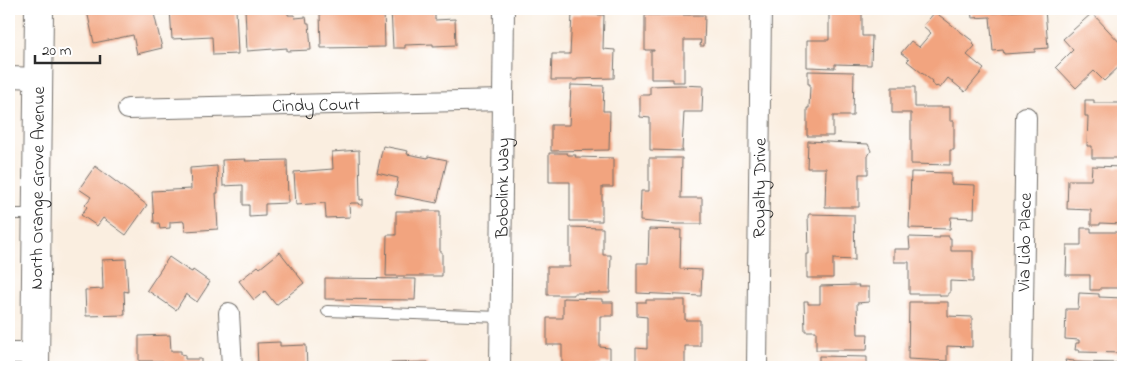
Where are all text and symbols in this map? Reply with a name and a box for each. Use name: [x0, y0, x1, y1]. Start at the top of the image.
scale bar: [35, 32, 100, 64]
text: 20 m: [42, 40, 72, 62]
street label: North Orange Grove Avenue: [25, 85, 53, 290]
street label: Cindy Court: [272, 92, 360, 121]
street label: Royalty Drive: [747, 137, 775, 238]
street label: Bobolink Way: [490, 138, 518, 239]
street label: Via Lido Place: [1012, 191, 1040, 293]

